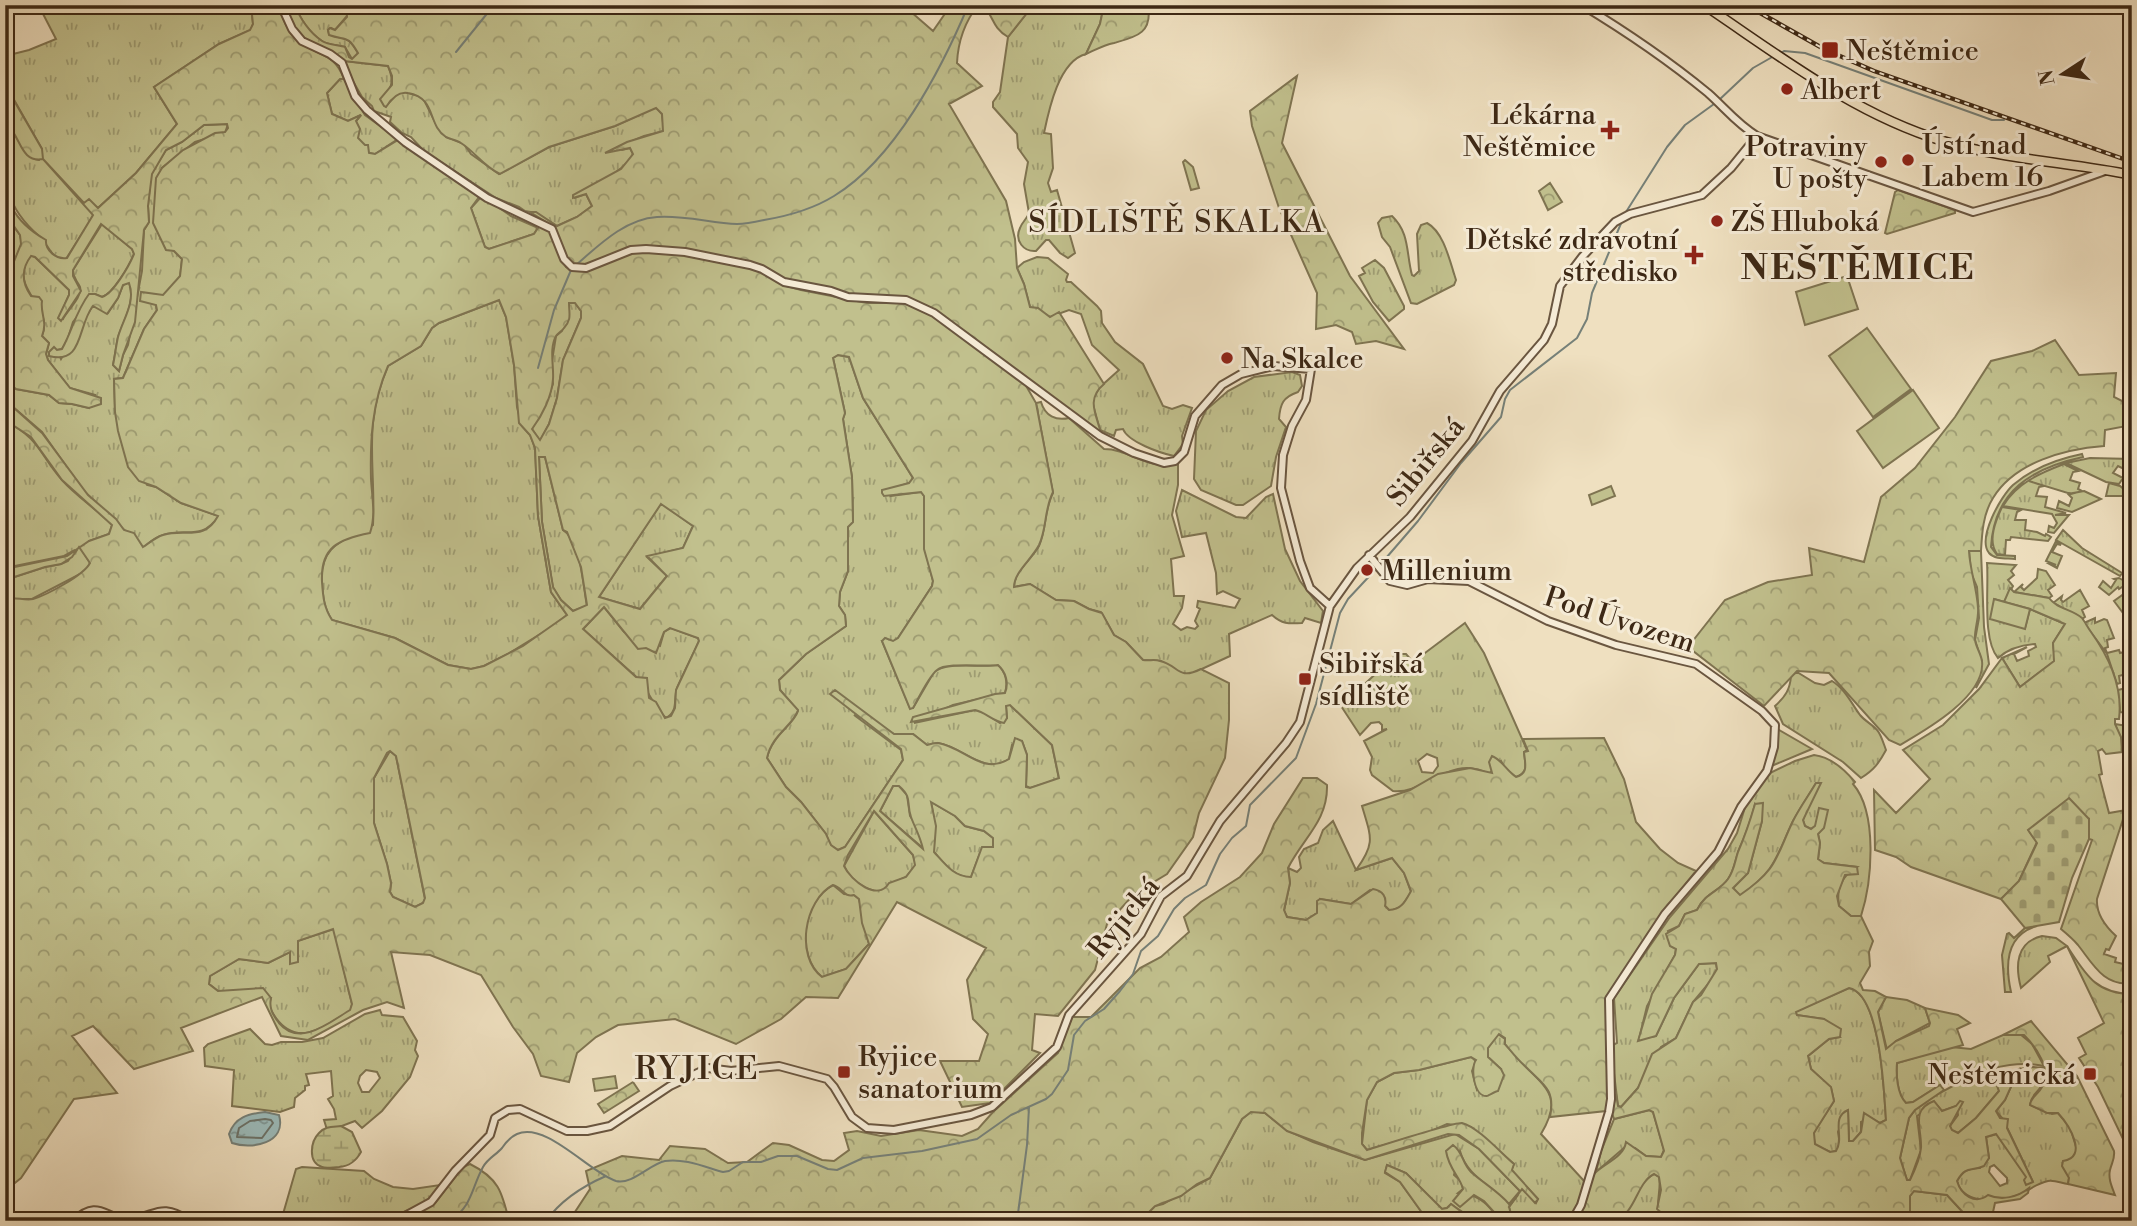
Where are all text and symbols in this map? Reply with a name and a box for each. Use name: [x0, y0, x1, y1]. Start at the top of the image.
place label: Neštěmice: [1846, 34, 1979, 69]
north arrow: [2028, 38, 2098, 108]
marker: Neštěmice: [1820, 40, 1840, 60]
text: N: [2034, 67, 2061, 87]
place label: Albert: [1800, 73, 1881, 108]
marker: Albert: [1779, 81, 1795, 97]
place label: Lékárna Neštěmice: [1463, 98, 1597, 165]
marker: Lékárna Neštěmice: [1602, 122, 1618, 138]
place label: Ústí nad Labem 16: [1922, 126, 2043, 195]
place label: Potraviny U pošty: [1745, 130, 1867, 197]
marker: Ústí nad Labem 16: [1900, 152, 1916, 168]
marker: Potraviny U pošty: [1873, 154, 1889, 170]
district label: SÍDLIŠTĚ SKALKA: [1028, 202, 1326, 242]
place label: ZŠ Hluboká: [1731, 203, 1880, 240]
marker: ZŠ Hluboká: [1709, 213, 1725, 229]
place label: Dětské zdravotní středisko: [1466, 223, 1680, 290]
district label: NEŠTĚMICE: [1741, 244, 1975, 290]
marker: Dětské zdravotní středisko: [1684, 245, 1704, 265]
place label: Na Skalce: [1241, 342, 1364, 377]
marker: Na Skalce: [1219, 350, 1235, 366]
street label: Sibiřská: [1380, 410, 1473, 514]
place label: Millenium: [1381, 554, 1512, 589]
marker: Millenium: [1359, 562, 1375, 578]
street label: Pod Úvozem: [1540, 578, 1700, 661]
place label: Sibiřská sídliště: [1319, 647, 1424, 714]
marker: Sibiřská sídliště: [1297, 671, 1313, 687]
street label: Ryjická: [1081, 869, 1168, 966]
place label: Ryjice sanatorium: [858, 1040, 1003, 1107]
district label: RYJICE: [634, 1049, 760, 1089]
place label: Neštěmická: [1927, 1058, 2077, 1093]
marker: Ryjice sanatorium: [836, 1064, 852, 1080]
marker: Neštěmická: [2082, 1066, 2098, 1082]

